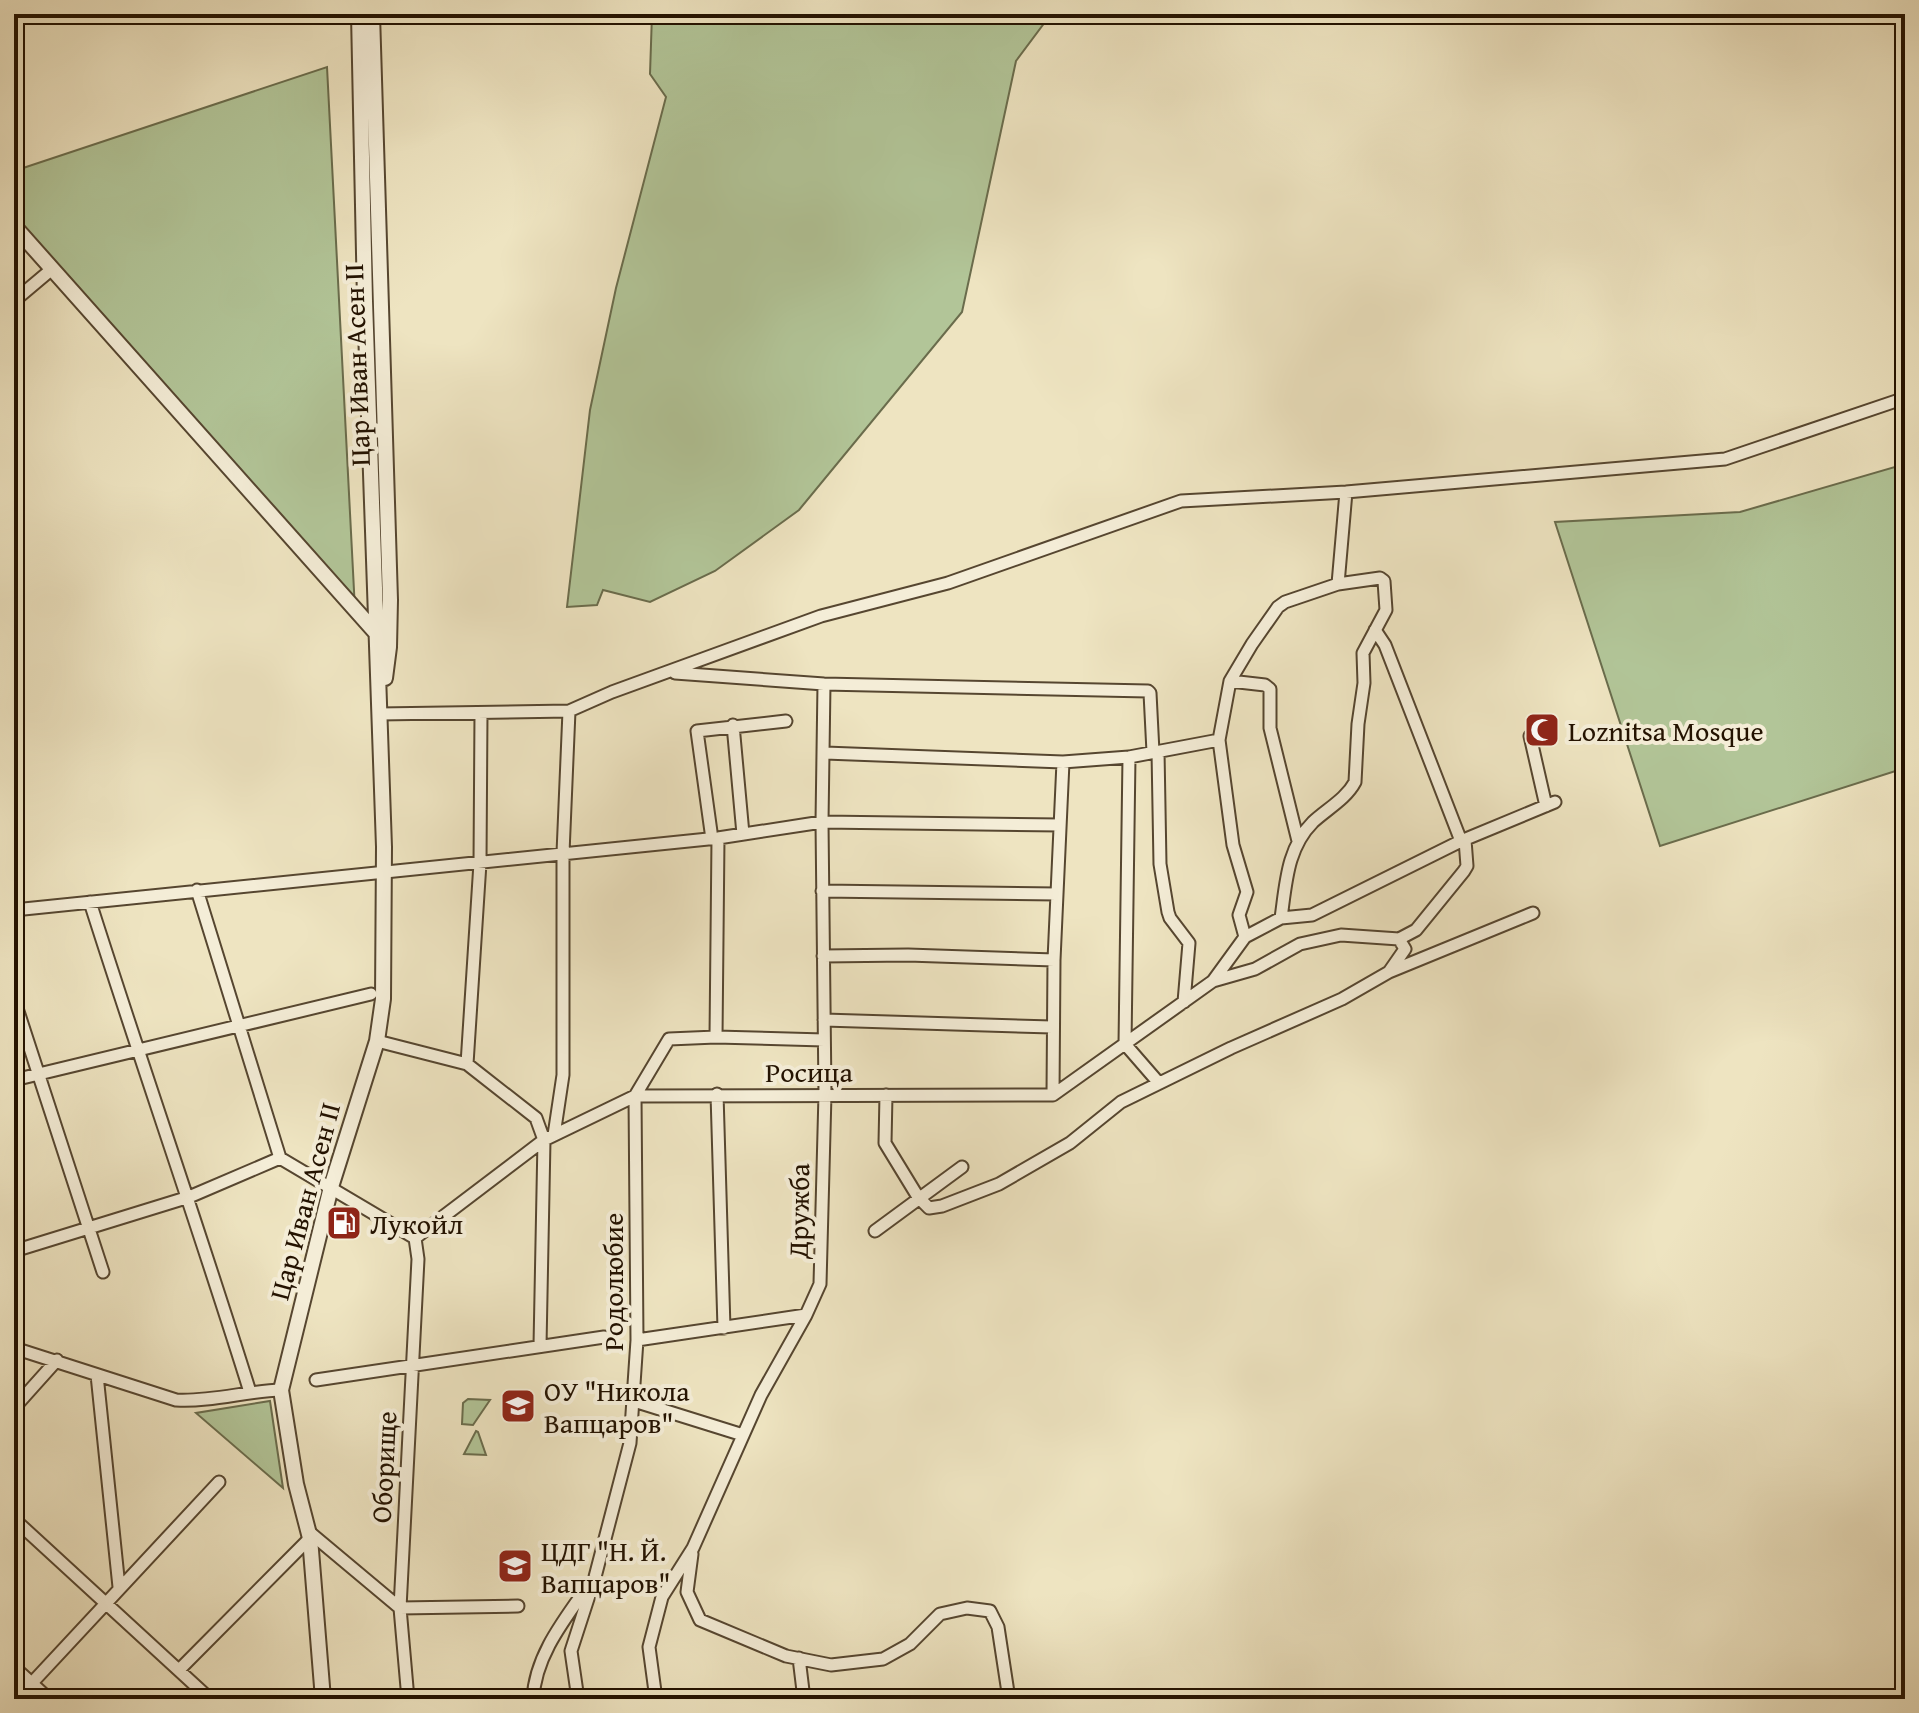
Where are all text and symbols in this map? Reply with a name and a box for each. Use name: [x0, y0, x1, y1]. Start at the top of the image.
street label: Цар Иван Асен II: [332, 263, 380, 467]
place label: Loznitsa Mosque: [1568, 710, 1764, 751]
mosque icon: Loznitsa Mosque: [1523, 711, 1561, 749]
street label: Росица: [765, 1051, 853, 1092]
street label: Цар Иван Асен II: [258, 1098, 350, 1304]
street label: Дружба: [777, 1162, 819, 1260]
place label: Лукойл: [370, 1203, 463, 1244]
fuel station icon: Лукойл: [325, 1204, 363, 1242]
street label: Родолюбие: [592, 1213, 633, 1351]
place label: ОУ "Никола Вапцаров": [544, 1370, 690, 1443]
school or university icon: ОУ "Никола Вапцаров": [499, 1387, 537, 1425]
street label: Оборище: [360, 1410, 406, 1524]
place label: ЦДГ "Н. Й. Вапцаров": [541, 1530, 671, 1603]
school or university icon: ЦДГ "Н. Й. Вапцаров": [496, 1547, 534, 1585]

